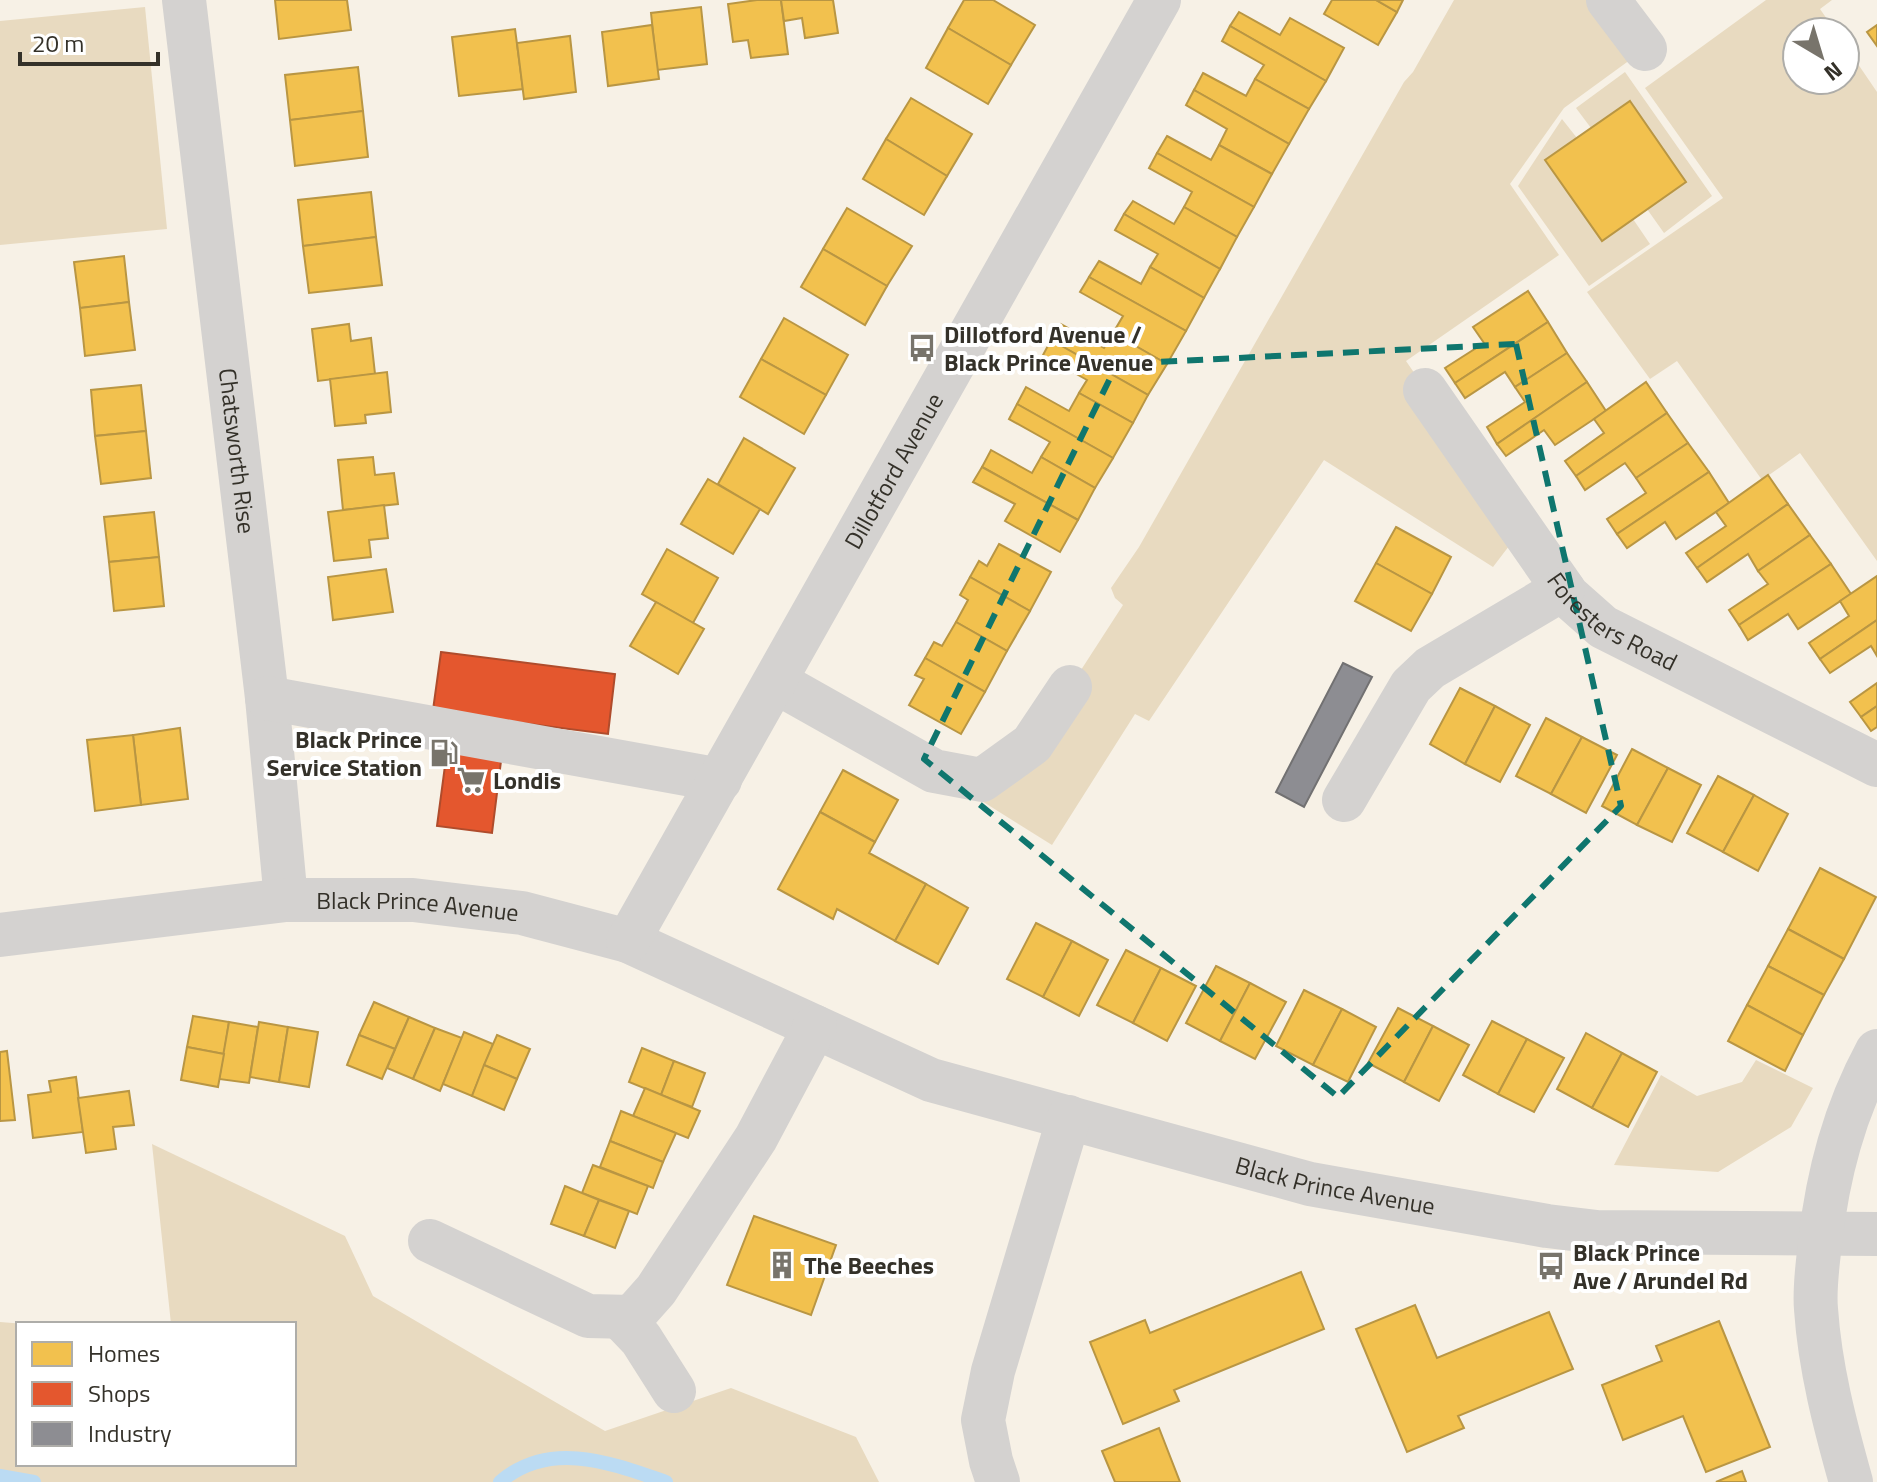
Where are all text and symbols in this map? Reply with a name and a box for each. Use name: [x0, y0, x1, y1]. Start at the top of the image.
scale bar: [20, 16, 158, 66]
north arrow: [1781, 16, 1861, 96]
text: 20 m: [32, 25, 84, 61]
text: N: [1817, 54, 1850, 90]
place label: Dillotford Avenue / Black Prince Avenue: [944, 316, 1153, 380]
bus stop icon: Dillotford Avenue / Black Prince Avenue: [907, 333, 937, 363]
street label: Chatsworth Rise: [210, 366, 265, 536]
street label: Dillotford Avenue: [835, 386, 952, 555]
street label: Foresters Road: [1539, 565, 1684, 680]
place label: Black Prince Service Station: [267, 721, 422, 785]
fuel station icon: Black Prince Service Station: [429, 738, 459, 768]
place label: Londis: [493, 762, 561, 798]
supermarket icon: Londis: [456, 765, 486, 795]
street label: Black Prince Avenue: [316, 882, 521, 930]
street label: Black Prince Avenue: [1231, 1146, 1438, 1224]
place label: Black Prince Ave / Arundel Rd: [1573, 1234, 1748, 1298]
place label: The Beeches: [804, 1247, 934, 1283]
building icon: The Beeches: [767, 1250, 797, 1280]
bus stop icon: Black Prince Ave / Arundel Rd: [1536, 1251, 1566, 1281]
legend: [16, 1322, 296, 1466]
text: Homes: [88, 1335, 160, 1371]
text: Shops: [88, 1375, 150, 1411]
text: Industry: [88, 1415, 172, 1451]

